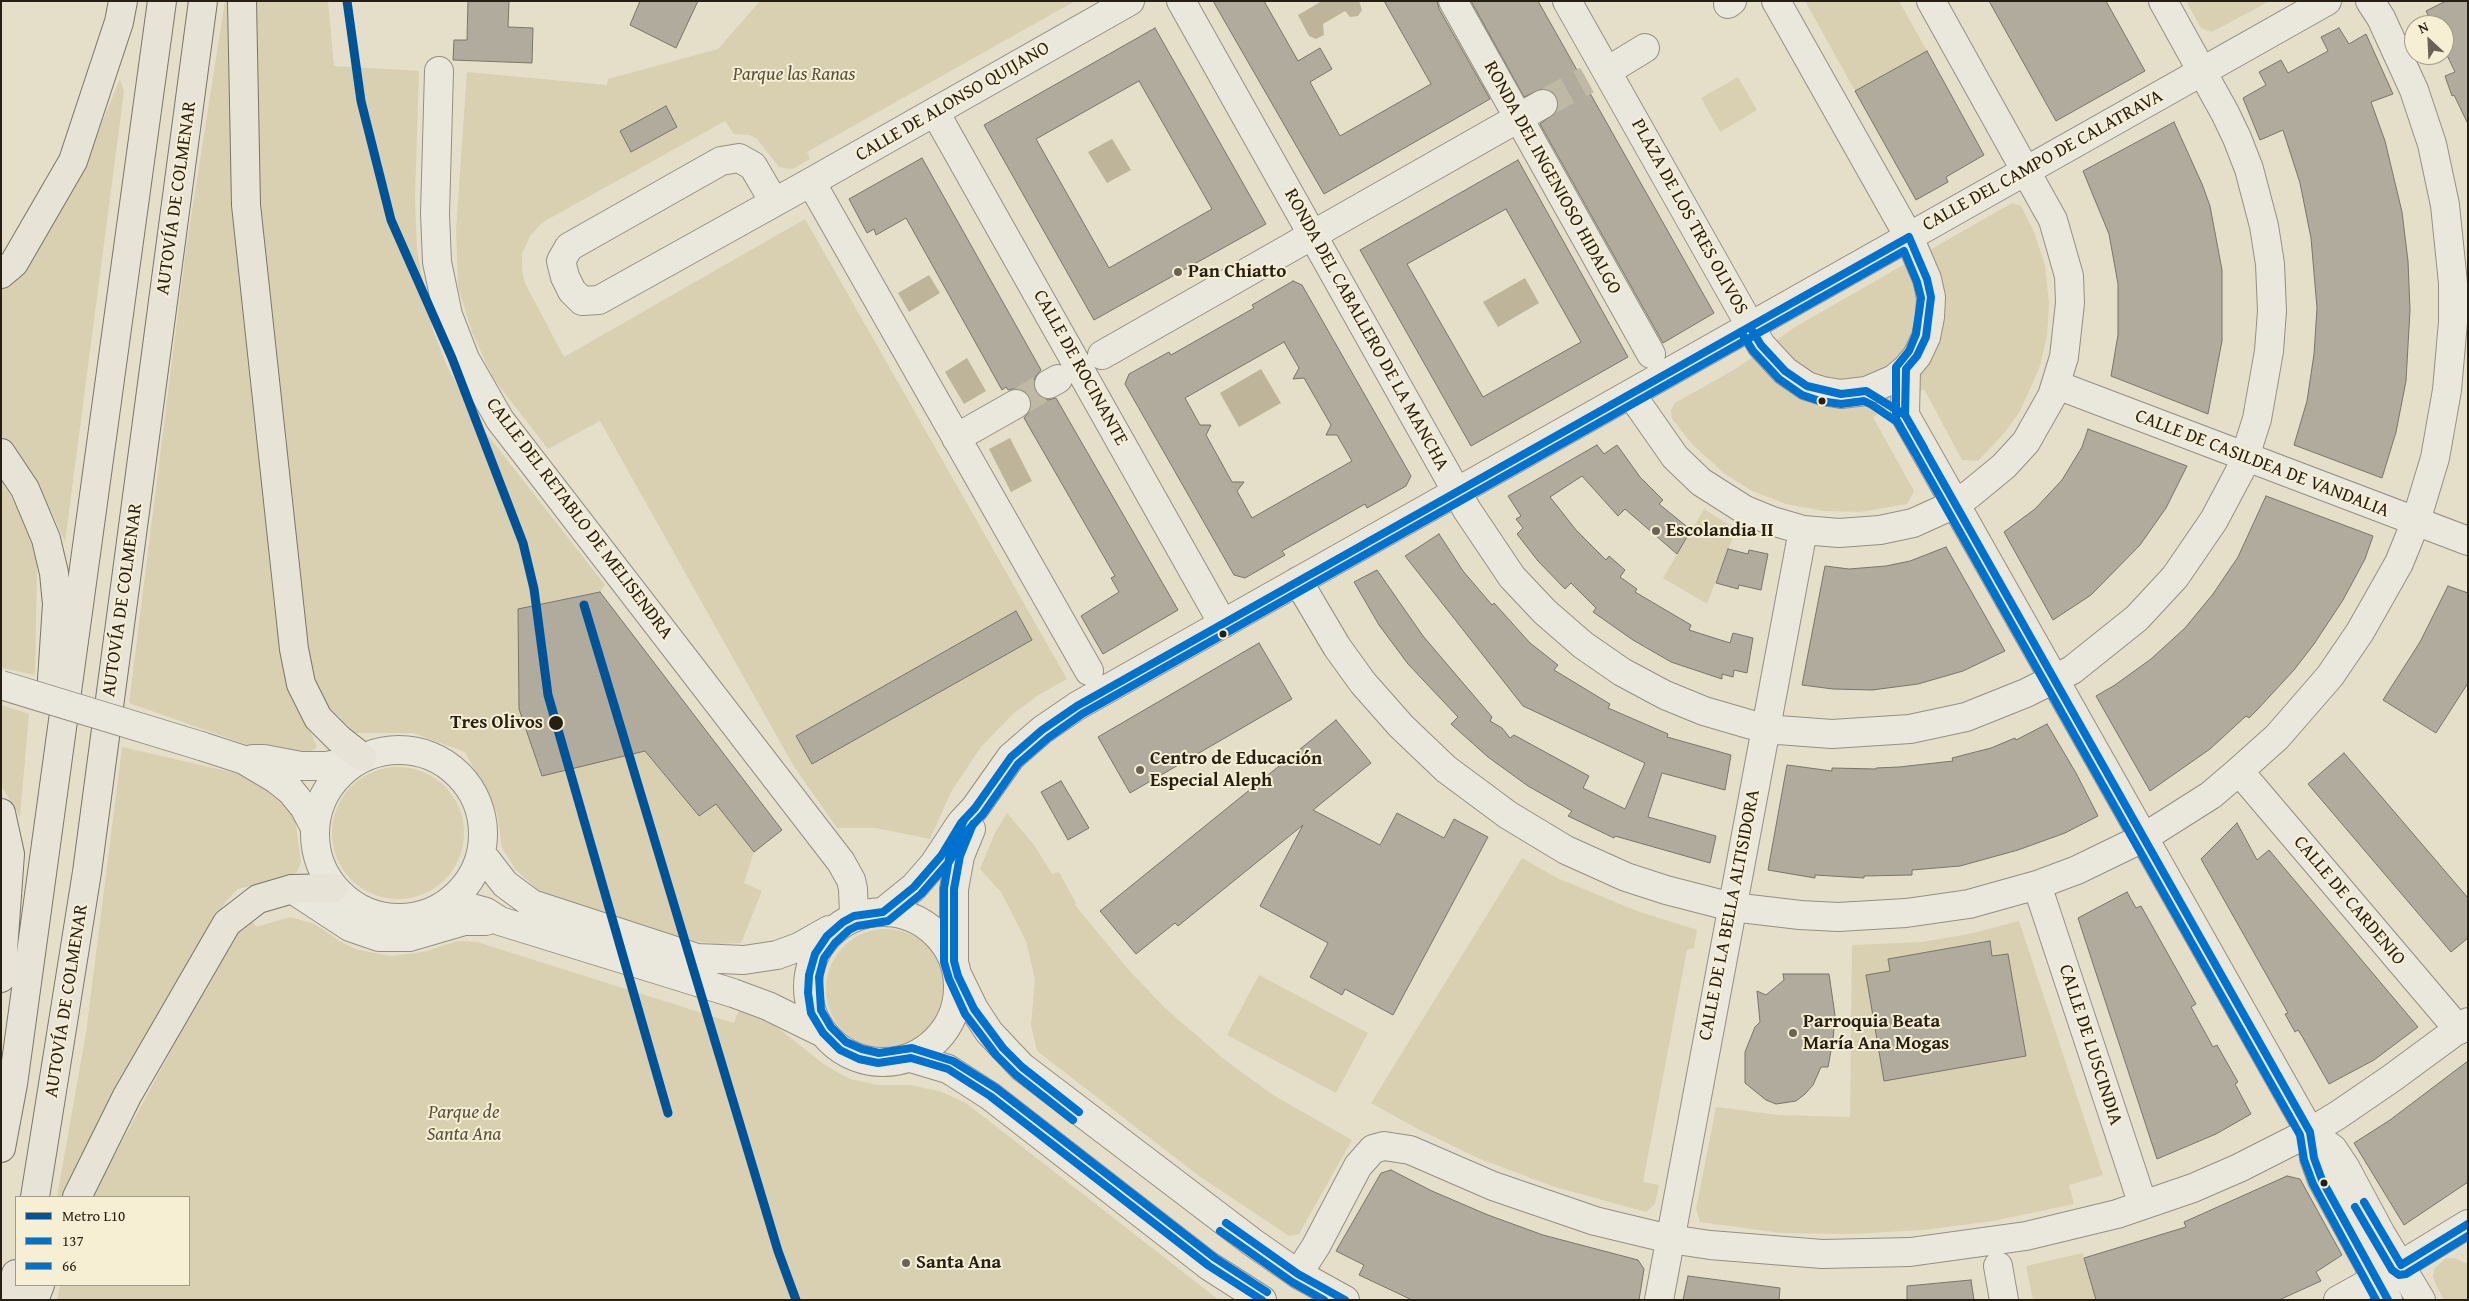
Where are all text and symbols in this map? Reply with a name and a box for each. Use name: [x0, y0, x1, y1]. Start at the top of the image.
north arrow: [2404, 15, 2454, 65]
text: N: [2415, 16, 2432, 38]
street label: CALLE DE ALONSO QUIJANO: [852, 37, 1054, 167]
street label: RONDA DEL INGENIOSO HIDALGO: [1478, 57, 1626, 299]
park label: Parque las Ranas: [733, 64, 855, 86]
street label: CALLE DEL CAMPO DE CALATRAVA: [1919, 85, 2167, 237]
street label: AUTOVÍA DE COLMENAR: [152, 100, 202, 296]
street label: PLAZA DE LOS TRES OLIVOS: [1626, 115, 1752, 319]
street label: RONDA DEL CABALLERO DE LA MANCHA: [1279, 185, 1453, 475]
place label: Pan Chiatto: [1188, 261, 1286, 283]
marker: Pan Chiatto: [1172, 266, 1184, 278]
street label: CALLE DE ROCINANTE: [1028, 286, 1132, 450]
street label: CALLE DEL RETABLO DE MELISENDRA: [481, 394, 677, 644]
unlabelled marker: [1817, 396, 1827, 406]
street label: CALLE DE CASILDEA DE VANDALIA: [2132, 405, 2392, 523]
street label: AUTOVÍA DE COLMENAR: [98, 502, 148, 698]
place label: Escolandia II: [1666, 520, 1774, 542]
marker: Escolandia II: [1650, 525, 1662, 537]
unlabelled marker: [1218, 629, 1228, 639]
place label: Tres Olivos: [450, 712, 543, 734]
marker: Tres Olivos: [547, 714, 565, 732]
place label: Centro de Educación Especial Aleph: [1150, 748, 1322, 792]
marker: Centro de Educación Especial Aleph: [1134, 764, 1146, 776]
street label: CALLE DE LA BELLA ALTISIDORA: [1694, 788, 1766, 1042]
street label: CALLE DE CARDENIO: [2288, 832, 2410, 970]
street label: AUTOVÍA DE COLMENAR: [40, 903, 94, 1099]
street label: CALLE DE LUSCINDIA: [2053, 962, 2127, 1128]
place label: Parroquia Beata María Ana Mogas: [1803, 1011, 1949, 1055]
marker: Parroquia Beata María Ana Mogas: [1787, 1027, 1799, 1039]
park label: Parque de Santa Ana: [427, 1102, 501, 1146]
unlabelled marker: [2319, 1178, 2329, 1188]
legend: [15, 1196, 190, 1286]
text: Metro L10: [62, 1205, 125, 1226]
text: 137: [62, 1230, 84, 1251]
place label: Santa Ana: [916, 1252, 1001, 1274]
text: 66: [62, 1255, 76, 1276]
marker: Santa Ana: [900, 1257, 912, 1269]

